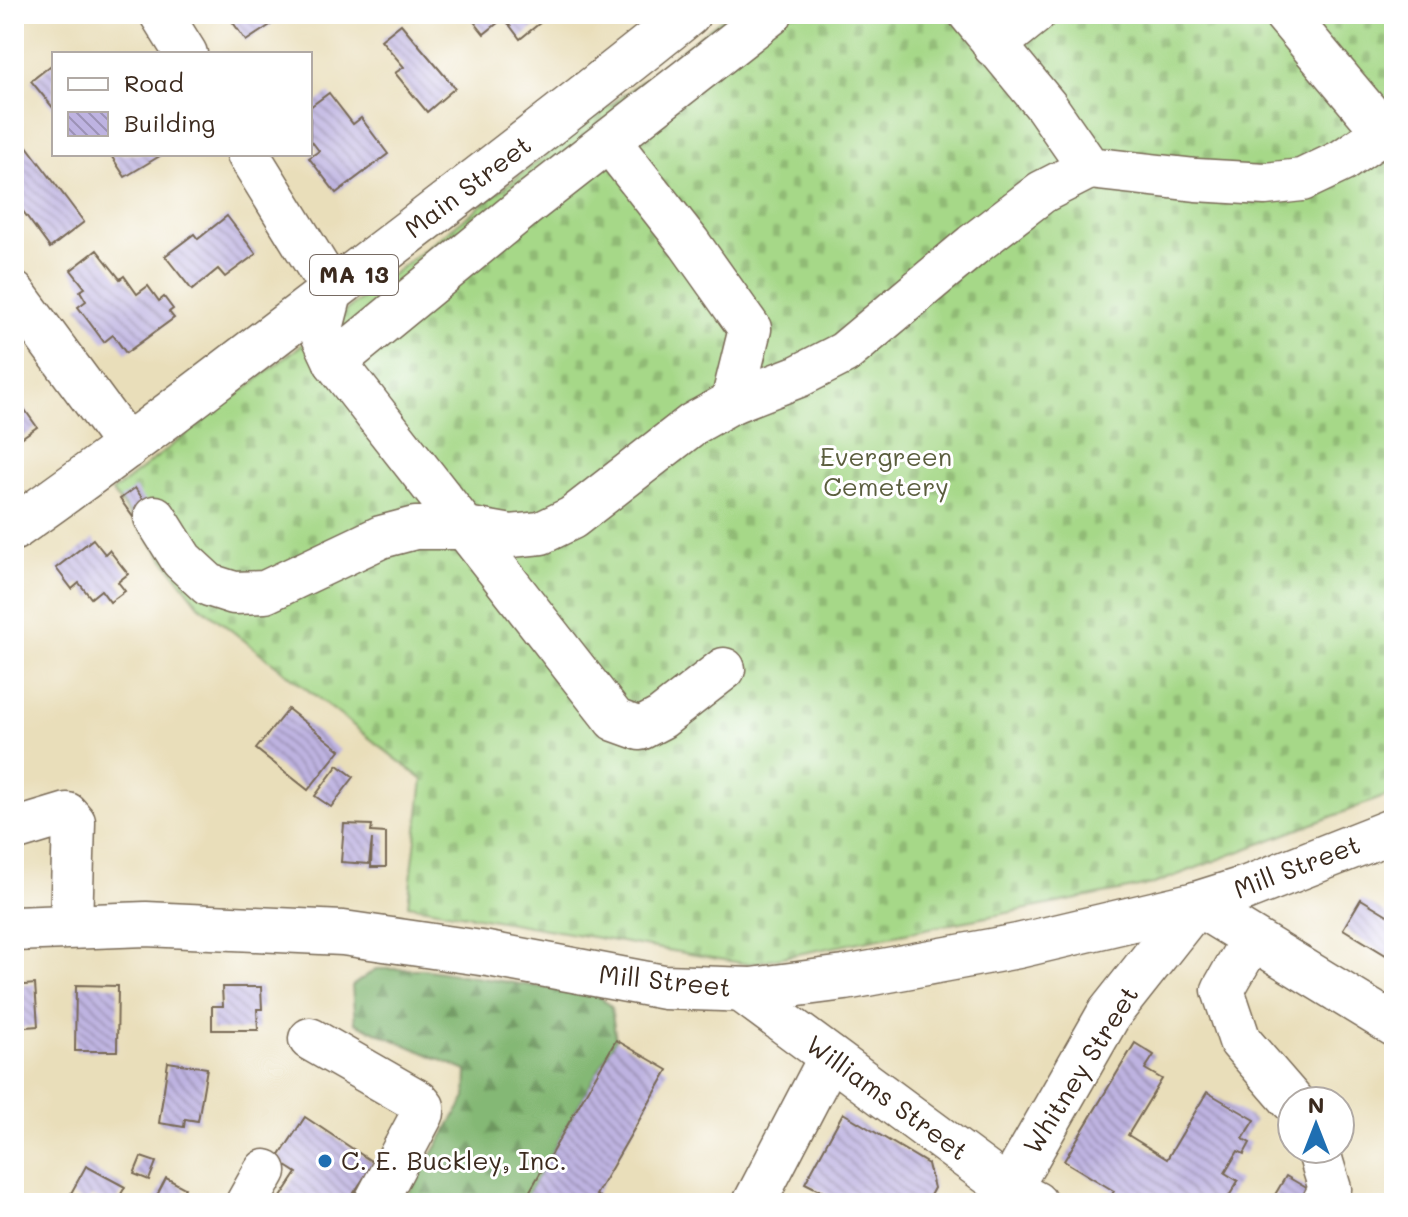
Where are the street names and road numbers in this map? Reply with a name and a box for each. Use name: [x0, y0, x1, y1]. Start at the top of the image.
street label: Main Street: [397, 127, 538, 245]
road number: MA 13: [310, 255, 398, 295]
street label: Mill Street: [1229, 826, 1365, 906]
street label: Mill Street: [597, 956, 733, 1004]
street label: Whitney Street: [1015, 979, 1145, 1160]
street label: Williams Street: [800, 1027, 975, 1168]

